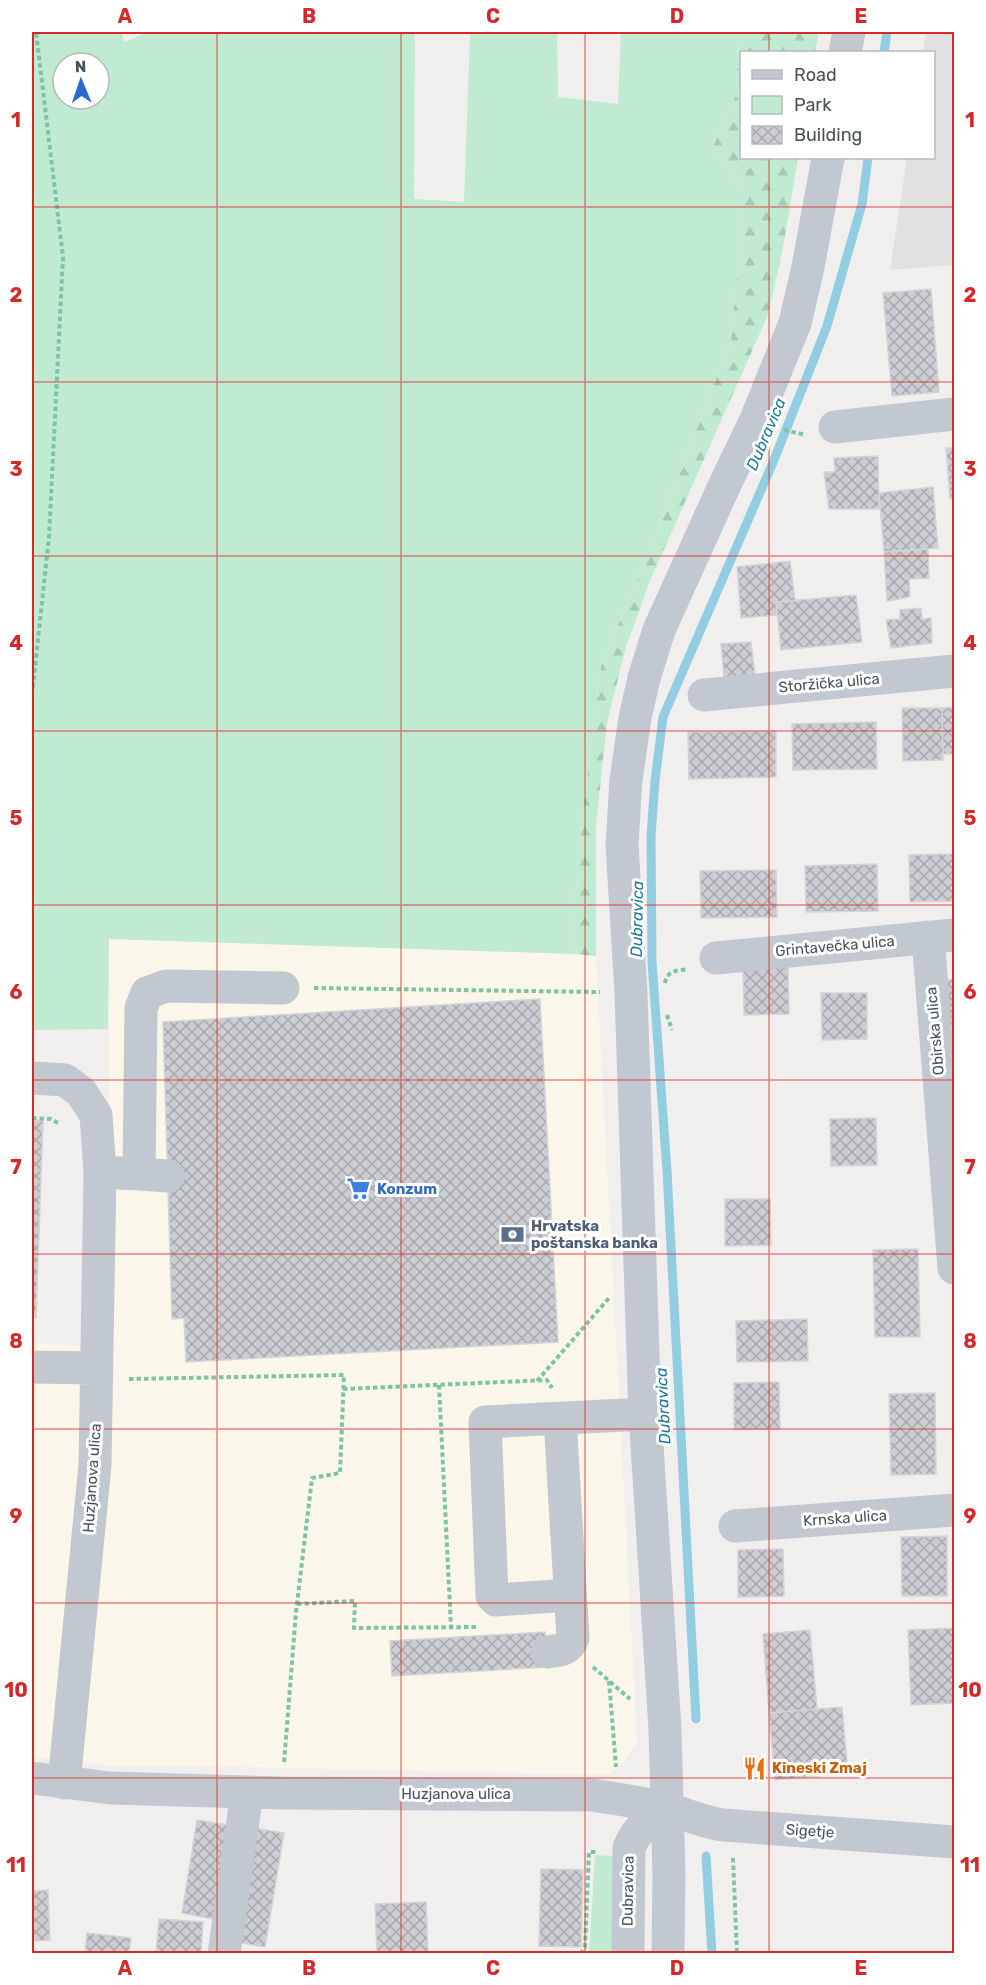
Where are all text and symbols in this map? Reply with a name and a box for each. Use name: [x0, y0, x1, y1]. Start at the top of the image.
text: A: [118, 4, 133, 28]
text: B: [302, 4, 316, 28]
text: C: [486, 4, 500, 28]
text: D: [670, 4, 684, 28]
text: E: [855, 4, 867, 28]
north arrow: [51, 51, 111, 111]
legend: [740, 51, 935, 159]
text: N: [74, 57, 87, 76]
text: Road: [794, 64, 837, 86]
text: Park: [794, 94, 832, 116]
text: 1: [11, 108, 21, 132]
text: 1: [965, 108, 975, 132]
text: Building: [794, 124, 862, 146]
text: 2: [10, 283, 23, 307]
text: 2: [964, 283, 977, 307]
water label: Dubravica: [742, 395, 790, 473]
text: 3: [9, 457, 23, 481]
text: 3: [963, 457, 977, 481]
text: 4: [9, 631, 23, 655]
text: 4: [963, 631, 977, 655]
street label: Storžička ulica: [778, 670, 880, 696]
text: 5: [10, 806, 23, 830]
text: 5: [964, 806, 977, 830]
water label: Dubravica: [627, 881, 647, 957]
street label: Grintavečka ulica: [775, 932, 895, 960]
text: 6: [9, 980, 23, 1004]
text: 6: [963, 980, 977, 1004]
street label: Obirska ulica: [922, 986, 948, 1076]
text: 7: [10, 1155, 22, 1179]
text: 7: [964, 1155, 976, 1179]
supermarket icon: Konzum: [346, 1176, 372, 1202]
place label: Konzum: [377, 1180, 437, 1198]
place label: Hrvatska poštanska banka: [531, 1217, 658, 1252]
bank icon: Hrvatska poštanska banka: [500, 1222, 526, 1248]
text: 8: [9, 1329, 23, 1353]
text: 8: [963, 1329, 977, 1353]
water label: Dubravica: [652, 1367, 674, 1445]
street label: Huzjanova ulica: [79, 1423, 105, 1533]
text: 9: [10, 1504, 23, 1528]
text: 9: [964, 1504, 977, 1528]
street label: Krnska ulica: [803, 1506, 887, 1530]
text: 10: [4, 1678, 28, 1702]
text: 10: [958, 1678, 982, 1702]
restaurant icon: Kineski Zmaj: [741, 1755, 767, 1781]
place label: Kineski Zmaj: [772, 1759, 867, 1777]
street label: Huzjanova ulica: [401, 1785, 511, 1803]
street label: Sigetje: [785, 1820, 835, 1842]
text: 11: [6, 1853, 26, 1877]
text: 11: [960, 1853, 980, 1877]
street label: Dubravica: [618, 1856, 638, 1926]
text: A: [118, 1956, 133, 1980]
text: B: [302, 1956, 316, 1980]
text: C: [486, 1956, 500, 1980]
text: D: [670, 1956, 684, 1980]
text: E: [855, 1956, 867, 1980]

